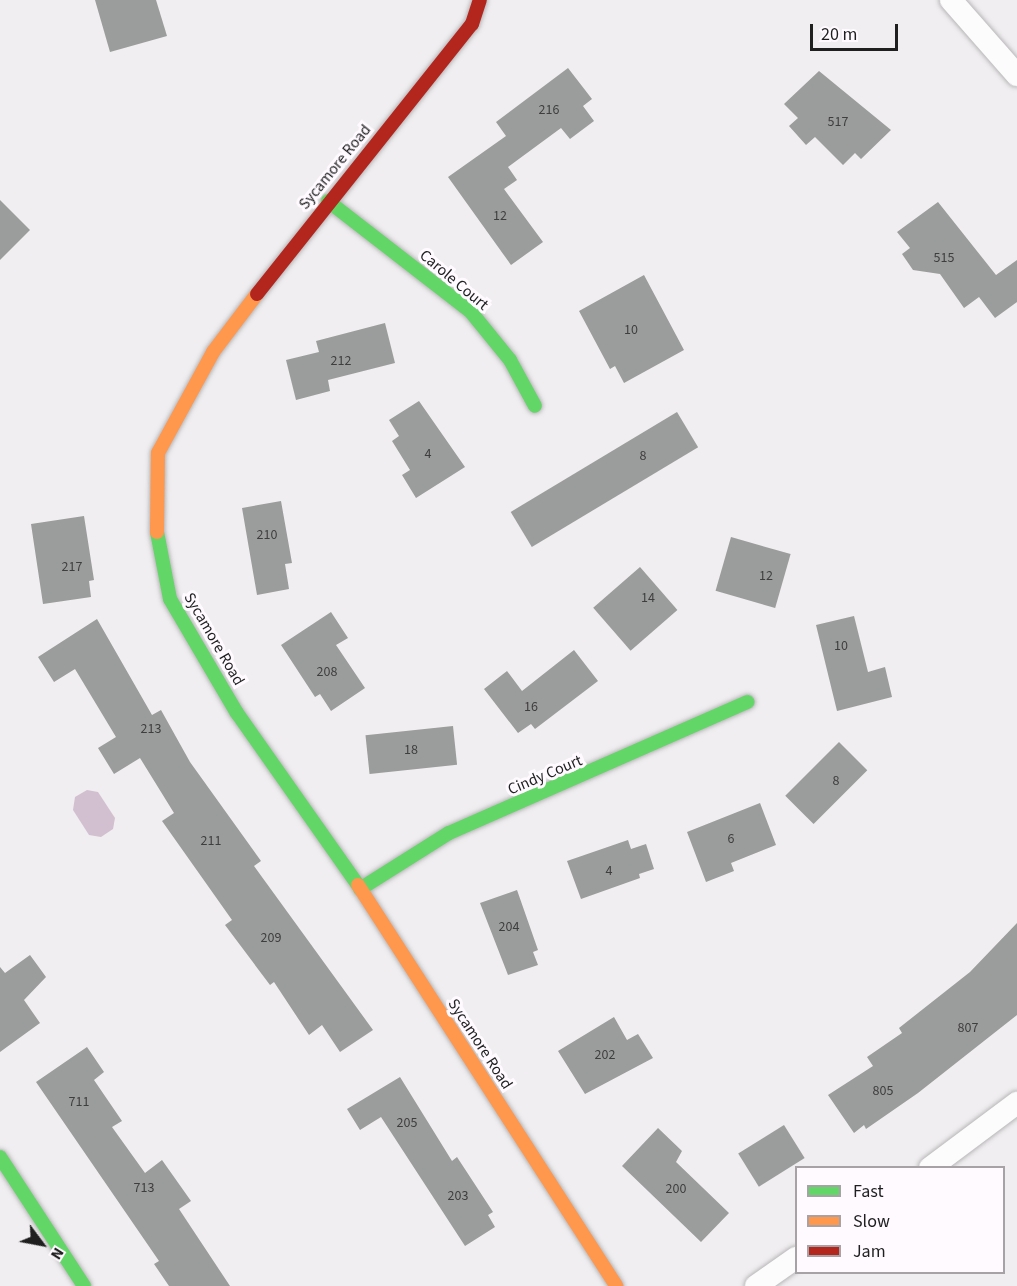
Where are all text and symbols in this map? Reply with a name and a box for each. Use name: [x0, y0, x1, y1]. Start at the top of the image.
scale bar: [813, 12, 902, 50]
text: 20 m: [821, 22, 857, 47]
house number: 216: [539, 102, 559, 118]
house number: 517: [828, 114, 848, 130]
street label: Sycamore Road: [295, 121, 375, 213]
house number: 12: [493, 208, 507, 224]
street label: Carole Court: [416, 246, 492, 314]
house number: 515: [934, 250, 954, 266]
house number: 10: [624, 322, 638, 338]
house number: 212: [331, 353, 351, 369]
house number: 4: [425, 446, 431, 462]
house number: 8: [640, 448, 646, 464]
house number: 210: [257, 527, 277, 543]
house number: 217: [62, 559, 82, 575]
house number: 12: [759, 568, 773, 584]
street label: Sycamore Road: [180, 589, 248, 689]
house number: 14: [641, 590, 655, 606]
house number: 10: [834, 638, 848, 654]
house number: 208: [317, 664, 337, 680]
house number: 16: [524, 699, 538, 715]
house number: 213: [141, 721, 161, 737]
house number: 18: [404, 742, 418, 758]
street label: Cindy Court: [505, 751, 585, 799]
house number: 8: [833, 773, 839, 789]
house number: 6: [728, 831, 734, 847]
house number: 211: [201, 833, 221, 849]
house number: 4: [606, 863, 612, 879]
house number: 204: [499, 919, 519, 935]
house number: 209: [261, 930, 281, 946]
street label: Sycamore Road: [444, 995, 516, 1093]
house number: 807: [958, 1020, 978, 1036]
house number: 202: [595, 1047, 615, 1063]
house number: 805: [873, 1083, 893, 1099]
house number: 711: [69, 1094, 89, 1110]
house number: 205: [397, 1115, 417, 1131]
legend: [795, 1166, 1005, 1274]
text: Fast: [853, 1179, 884, 1204]
house number: 713: [134, 1180, 154, 1196]
house number: 200: [666, 1181, 686, 1197]
house number: 203: [448, 1188, 468, 1204]
text: Slow: [853, 1209, 890, 1234]
north arrow: [12, 1214, 72, 1274]
text: Jam: [853, 1239, 886, 1264]
text: N: [45, 1243, 69, 1264]

